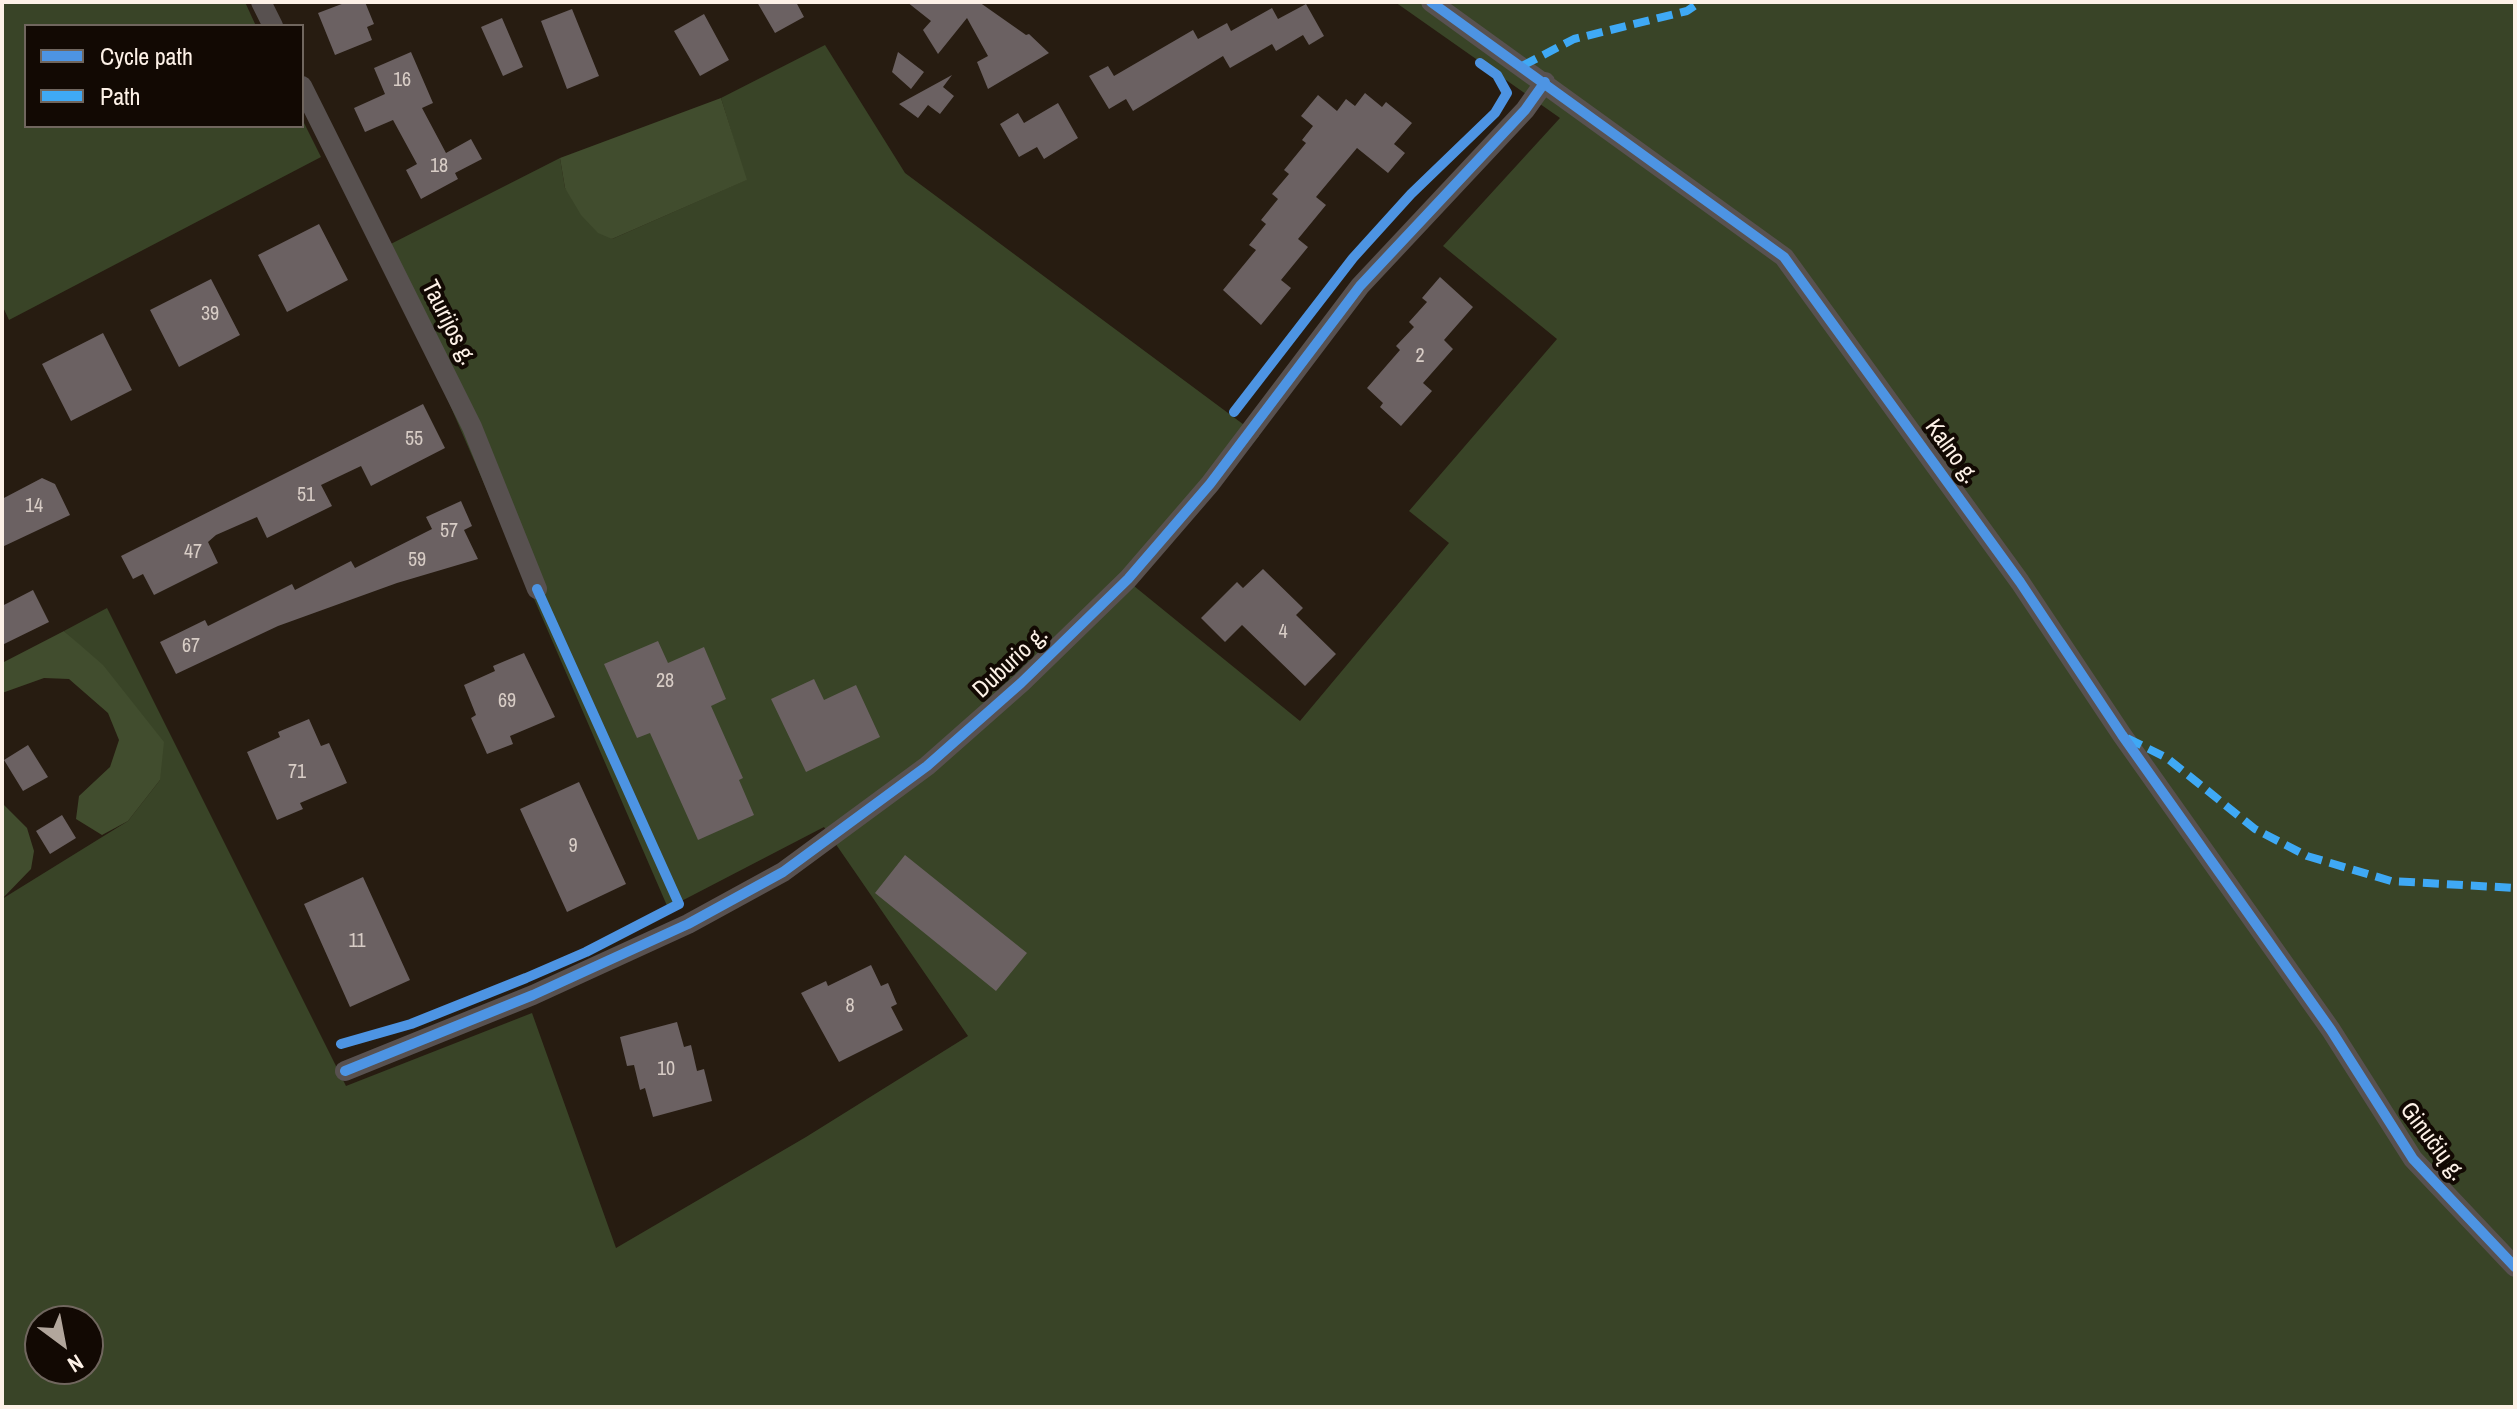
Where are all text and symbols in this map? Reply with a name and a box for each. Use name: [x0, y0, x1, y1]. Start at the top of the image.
legend: [24, 24, 304, 128]
text: Cycle path: [100, 40, 193, 72]
house number: 16: [393, 69, 411, 93]
text: Path: [100, 80, 141, 112]
house number: 18: [430, 155, 448, 179]
street label: Taurijos g.: [414, 276, 482, 370]
house number: 39: [201, 303, 219, 327]
house number: 2: [1415, 345, 1425, 369]
street label: Kalno g.: [1918, 414, 1984, 490]
house number: 55: [405, 428, 423, 452]
house number: 51: [297, 484, 315, 508]
house number: 14: [25, 495, 43, 519]
house number: 57: [440, 520, 458, 544]
house number: 47: [184, 541, 202, 565]
house number: 59: [408, 549, 426, 573]
street label: Duburio g.: [968, 621, 1054, 705]
house number: 4: [1278, 621, 1288, 645]
house number: 67: [182, 635, 200, 659]
house number: 28: [656, 670, 674, 694]
house number: 69: [498, 690, 516, 714]
house number: 71: [288, 761, 306, 785]
house number: 9: [568, 835, 578, 859]
house number: 11: [348, 930, 366, 954]
house number: 8: [845, 995, 855, 1019]
house number: 10: [657, 1058, 675, 1082]
street label: Ginučių g.: [2393, 1097, 2471, 1187]
north arrow: [24, 1305, 104, 1385]
text: N: [62, 1347, 89, 1380]

